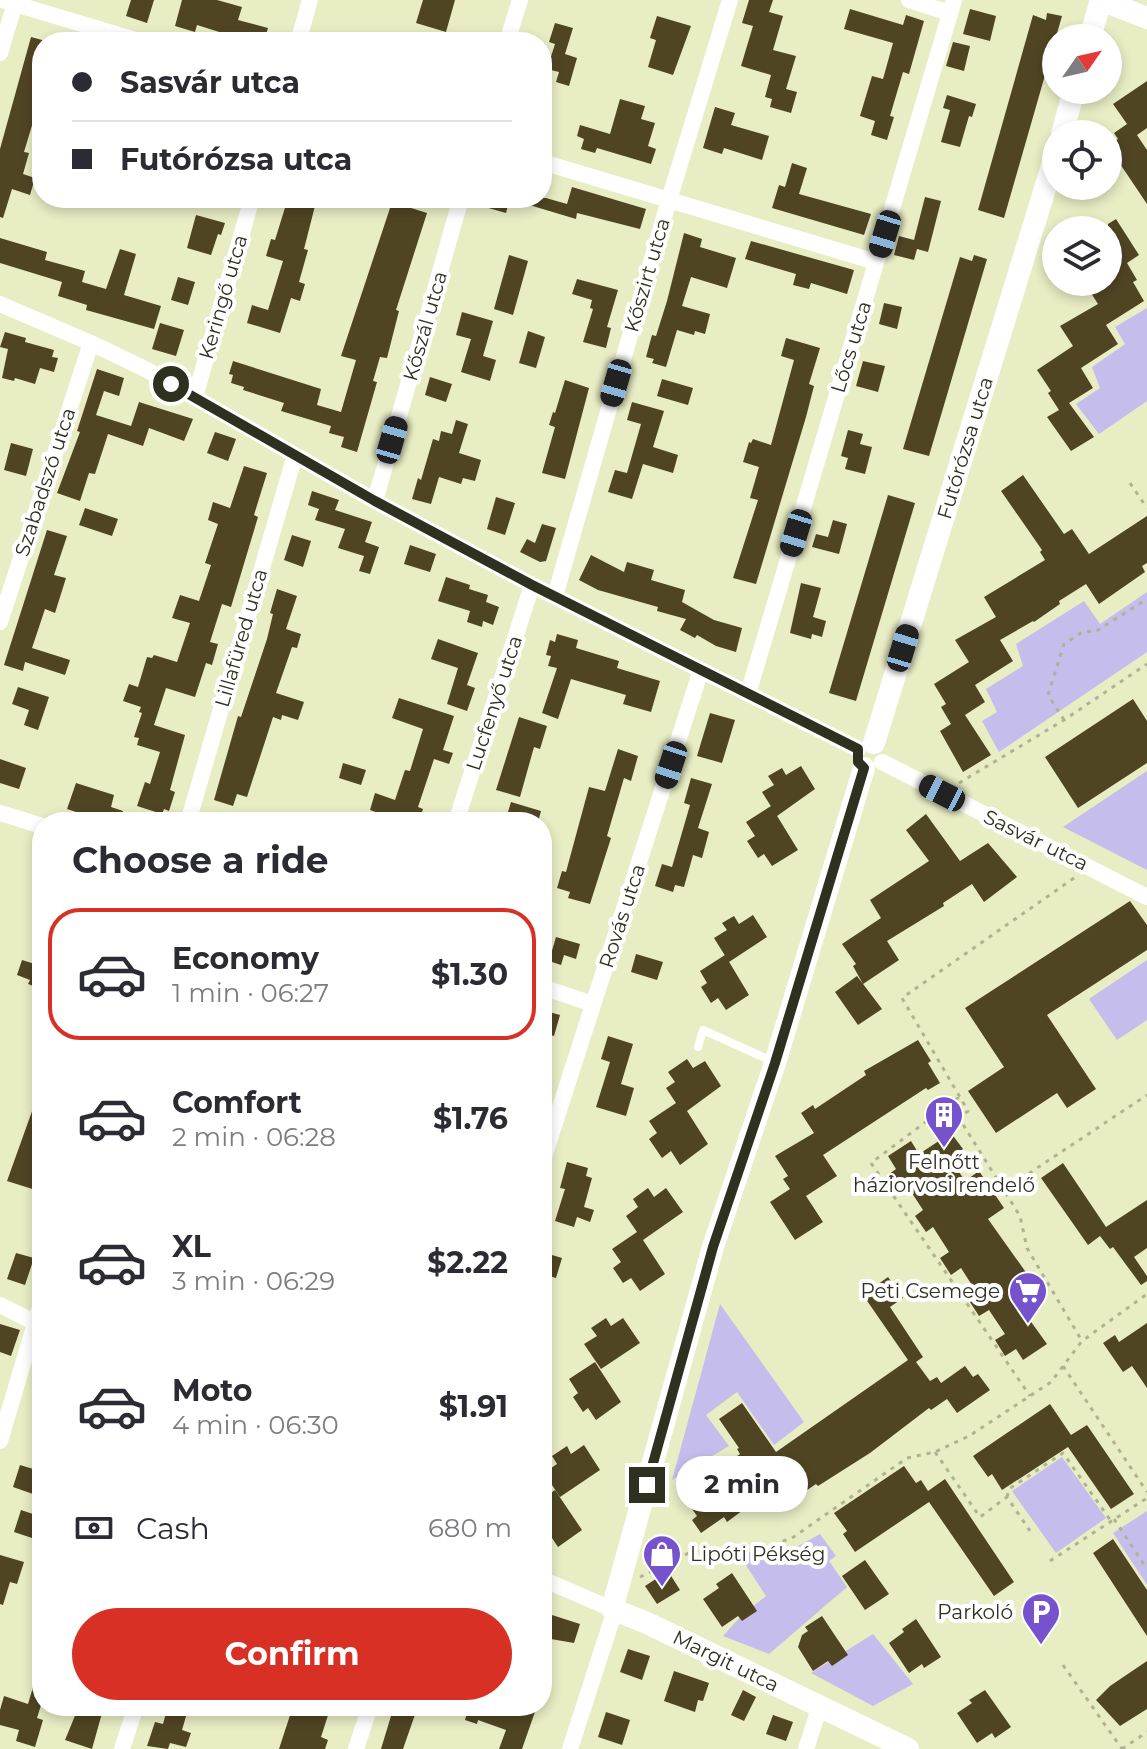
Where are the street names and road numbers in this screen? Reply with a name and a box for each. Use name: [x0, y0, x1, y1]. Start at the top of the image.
street label: Kőszirt utca: [619, 215, 675, 335]
street label: Keringő utca: [194, 232, 252, 362]
street label: Kőszál utca: [398, 268, 452, 384]
street label: Lőcs utca: [826, 298, 876, 396]
street label: Futórózsa utca: [932, 374, 998, 522]
street label: Szabadszó utca: [10, 405, 80, 559]
street label: Lillafüred utca: [210, 566, 272, 710]
street label: Lucfenyő utca: [461, 632, 527, 774]
street label: Sasvár utca: [980, 804, 1092, 876]
street label: Rovás utca: [594, 861, 650, 971]
street label: Margit utca: [669, 1625, 783, 1697]

